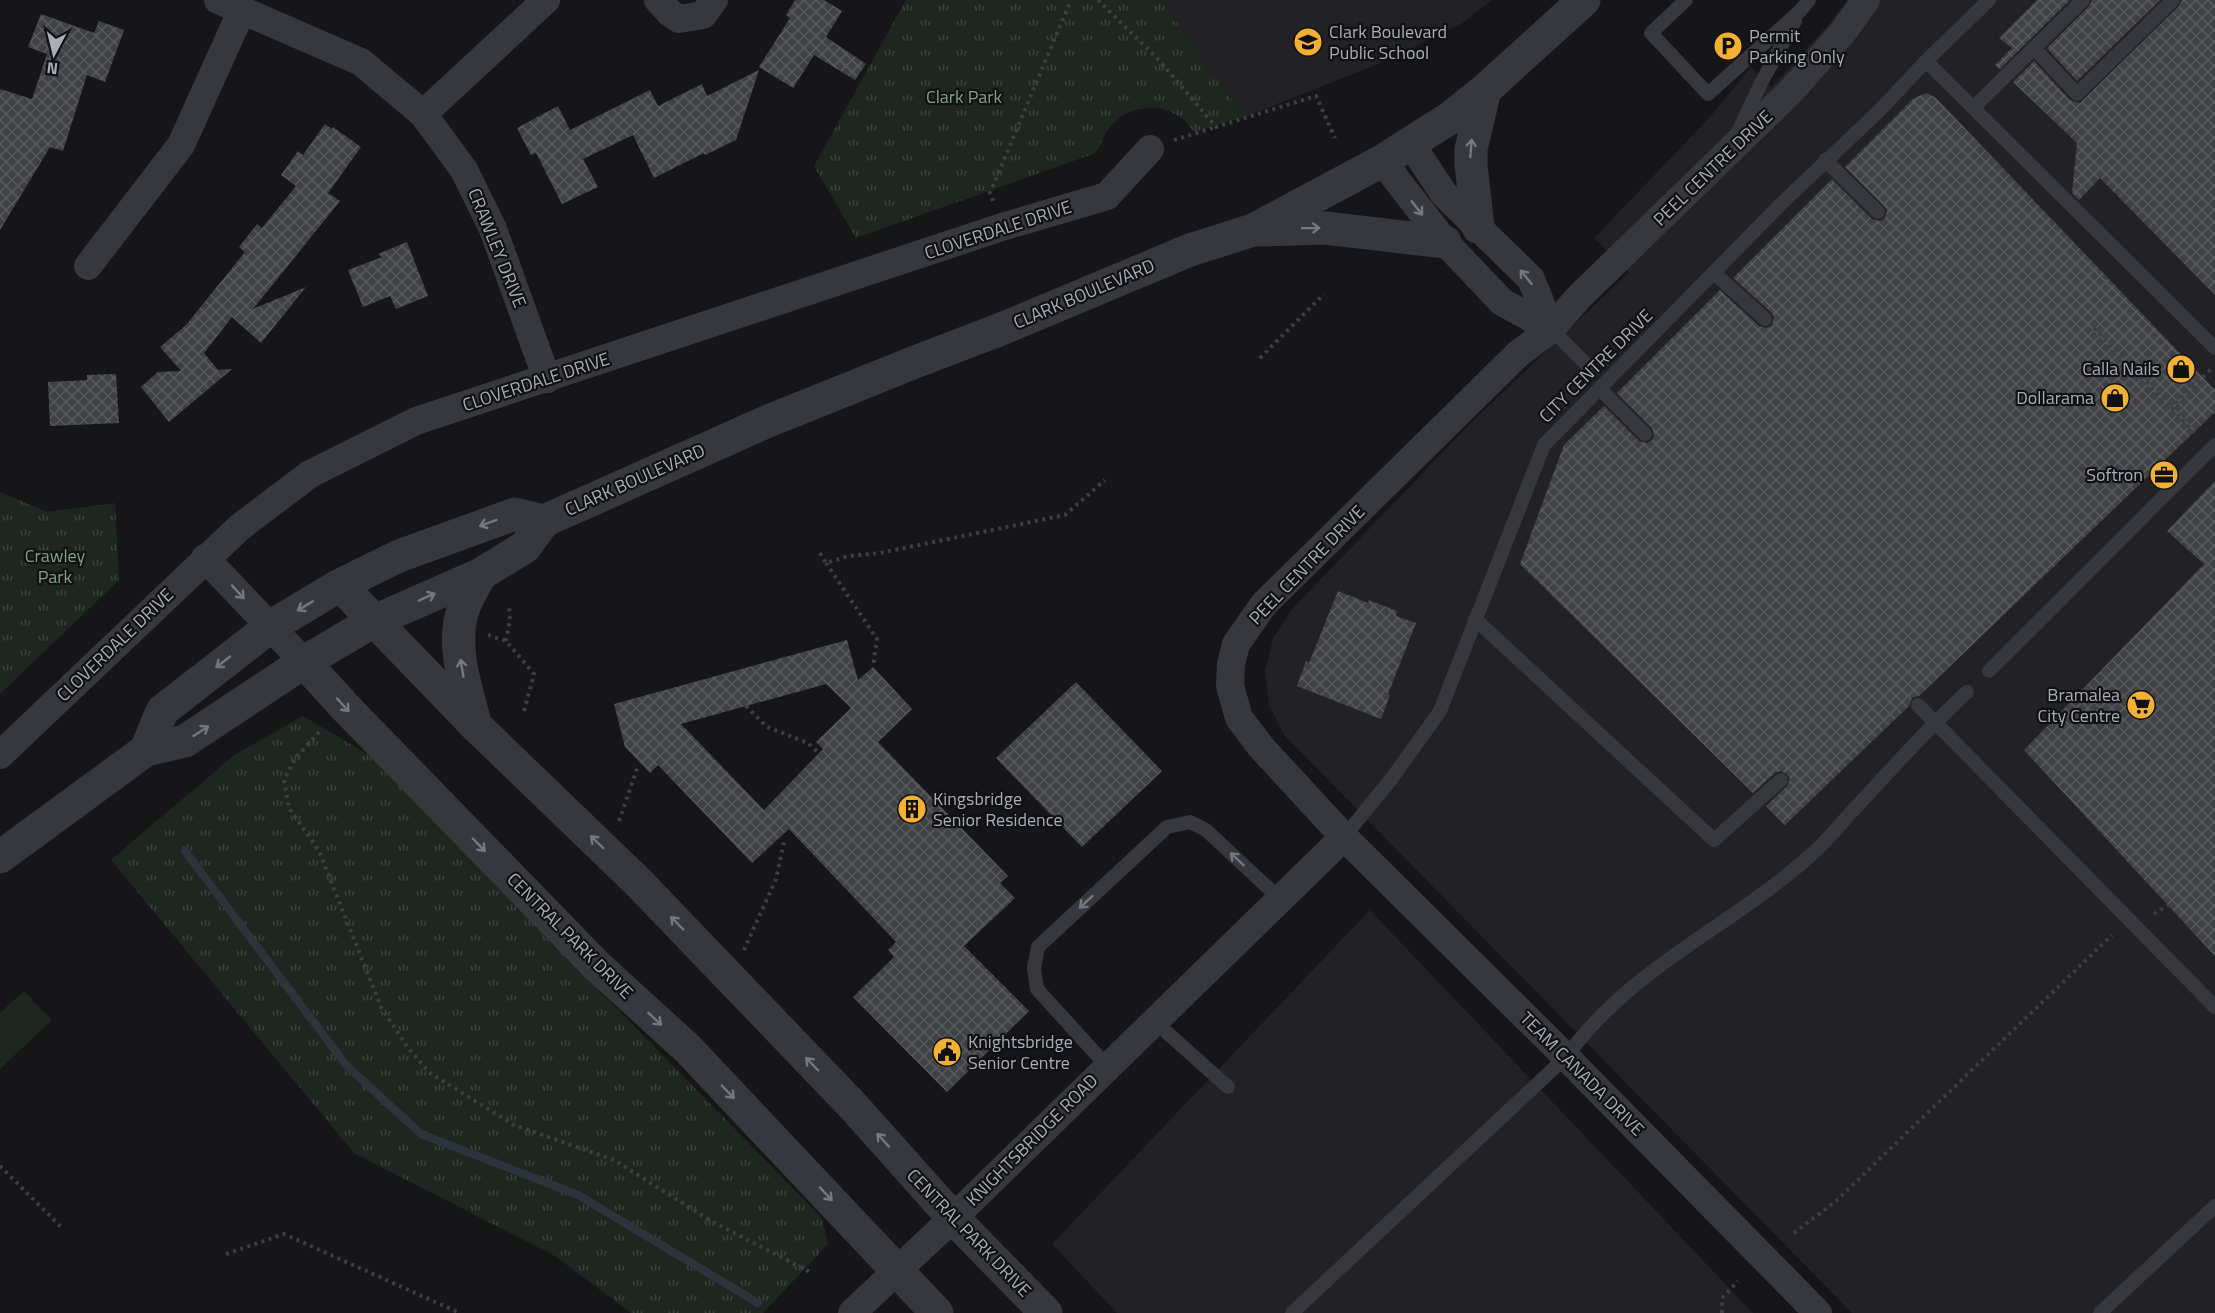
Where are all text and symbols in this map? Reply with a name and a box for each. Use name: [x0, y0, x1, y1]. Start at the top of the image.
place label: Clark Boulevard Public School: [1329, 18, 1447, 66]
place label: Permit Parking Only: [1749, 22, 1845, 70]
north arrow: [24, 24, 84, 84]
school or university icon: Clark Boulevard Public School: [1292, 26, 1324, 58]
parking icon: Permit Parking Only: [1712, 30, 1744, 62]
text: N: [45, 56, 59, 81]
park label: Clark Park: [926, 83, 1002, 110]
street label: PEEL CENTRE DRIVE: [1647, 103, 1779, 232]
one-way arrow: [1466, 139, 1477, 159]
street label: CRAWLEY DRIVE: [461, 184, 534, 312]
street label: CLOVERDALE DRIVE: [921, 193, 1075, 266]
one-way arrow: [1411, 199, 1424, 215]
one-way arrow: [1301, 223, 1321, 234]
street label: CLARK BOULEVARD: [1009, 252, 1159, 335]
one-way arrow: [1520, 269, 1533, 285]
street label: CITY CENTRE DRIVE: [1533, 303, 1659, 429]
street label: CLOVERDALE DRIVE: [459, 345, 613, 418]
shop icon: Calla Nails: [2165, 353, 2197, 385]
place label: Calla Nails: [2082, 355, 2160, 382]
shop icon: Dollarama: [2099, 382, 2131, 414]
place label: Dollarama: [2016, 384, 2094, 411]
street label: CLARK BOULEVARD: [560, 437, 709, 523]
office icon: Softron: [2148, 459, 2180, 491]
place label: Softron: [2086, 461, 2143, 488]
street label: PEEL CENTRE DRIVE: [1242, 499, 1371, 631]
one-way arrow: [479, 519, 498, 530]
park label: Crawley Park: [25, 542, 86, 590]
street label: CLOVERDALE DRIVE: [50, 582, 179, 708]
one-way arrow: [230, 585, 245, 600]
one-way arrow: [418, 591, 436, 603]
one-way arrow: [297, 600, 314, 612]
one-way arrow: [215, 656, 231, 669]
one-way arrow: [456, 658, 467, 678]
place label: Bramalea City Centre: [2038, 681, 2120, 729]
supermarket icon: Bramalea City Centre: [2125, 689, 2157, 721]
one-way arrow: [336, 697, 350, 712]
one-way arrow: [192, 725, 209, 737]
place label: Kingsbridge Senior Residence: [933, 785, 1063, 833]
building icon: Kingsbridge Senior Residence: [896, 793, 928, 825]
one-way arrow: [589, 835, 604, 850]
one-way arrow: [472, 837, 486, 852]
one-way arrow: [1230, 852, 1245, 866]
street label: CENTRAL PARK DRIVE: [501, 866, 640, 1005]
one-way arrow: [1079, 895, 1094, 909]
one-way arrow: [670, 916, 685, 931]
street label: TEAM CANADA DRIVE: [1514, 1005, 1651, 1142]
one-way arrow: [647, 1012, 662, 1026]
place label: Knightsbridge Senior Centre: [968, 1028, 1073, 1076]
public building icon: Knightsbridge Senior Centre: [931, 1036, 963, 1068]
one-way arrow: [806, 1057, 820, 1072]
street label: KNIGHTSBRIDGE ROAD: [959, 1067, 1104, 1212]
one-way arrow: [721, 1084, 736, 1099]
one-way arrow: [876, 1133, 890, 1148]
street label: CENTRAL PARK DRIVE: [901, 1162, 1038, 1303]
one-way arrow: [819, 1186, 833, 1201]

